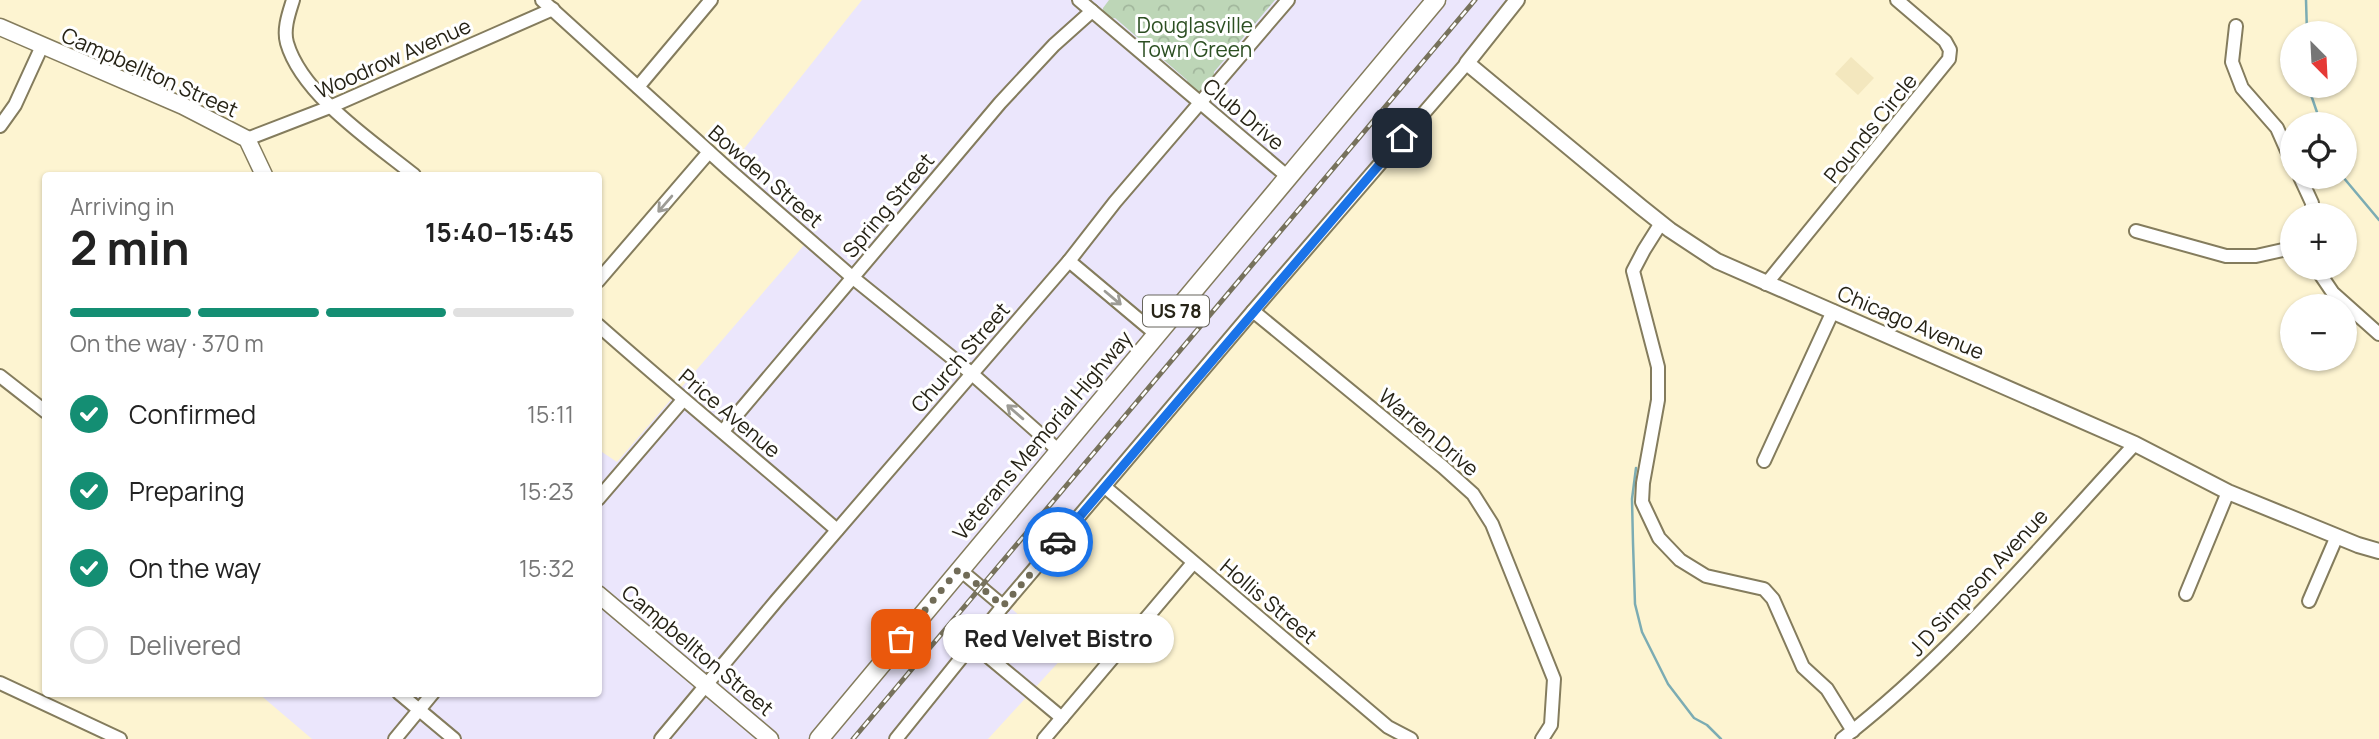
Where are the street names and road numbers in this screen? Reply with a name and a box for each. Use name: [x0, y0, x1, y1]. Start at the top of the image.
street label: Woodrow Avenue: [311, 11, 475, 105]
street label: Campbellton Street: [57, 21, 243, 123]
street label: Pounds Circle: [1817, 67, 1923, 189]
street label: Club Drive: [1197, 72, 1291, 156]
street label: Bowden Street: [703, 118, 829, 234]
street label: Spring Street: [836, 147, 940, 263]
street label: Chicago Avenue: [1833, 279, 1989, 365]
street label: Church Street: [904, 296, 1016, 418]
road number: US 78: [1143, 296, 1209, 326]
street label: Veterans Memorial Highway: [946, 324, 1138, 546]
street label: Price Avenue: [673, 362, 787, 464]
street label: Warren Drive: [1373, 382, 1485, 482]
street label: J D Simpson Avenue: [1902, 502, 2054, 662]
street label: Hollis Street: [1215, 552, 1323, 650]
street label: Campbellton Street: [616, 578, 780, 722]

